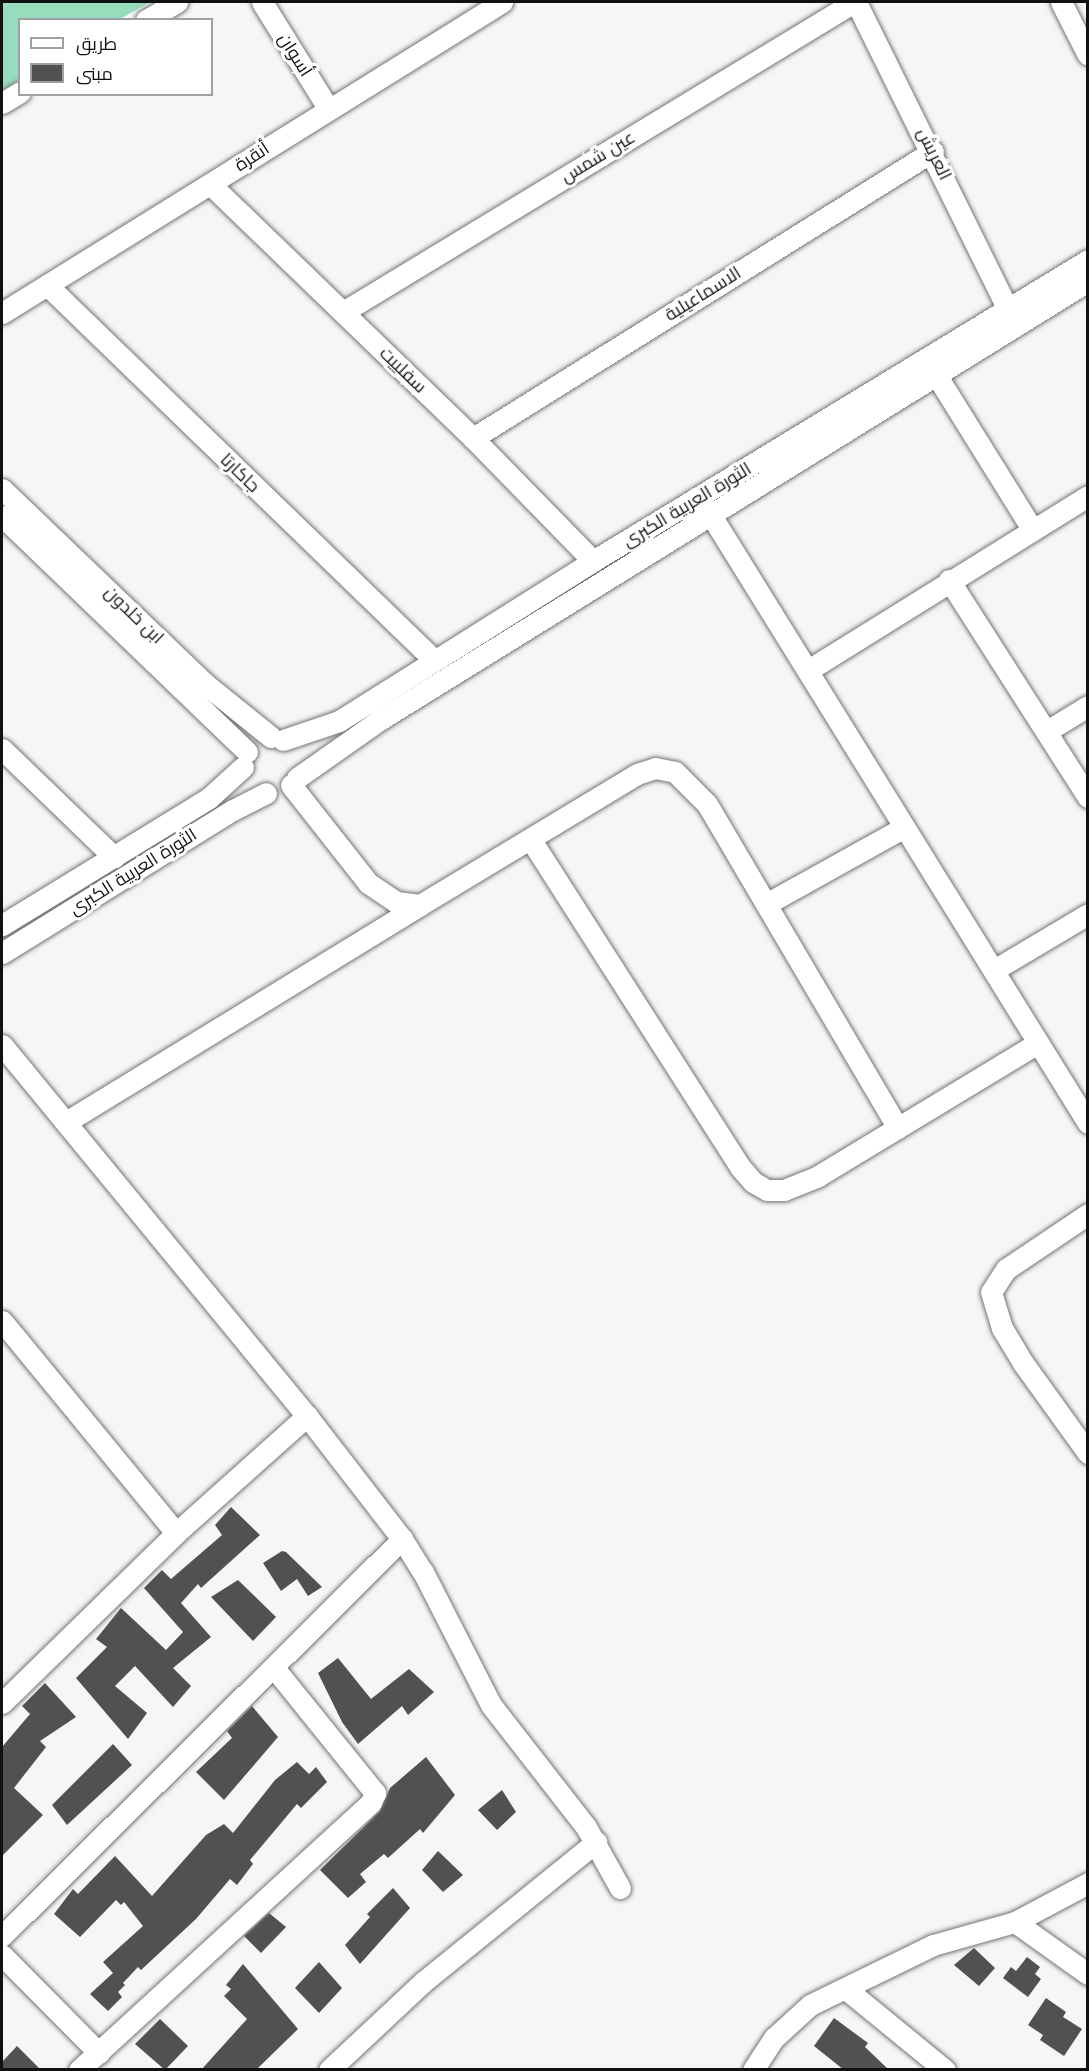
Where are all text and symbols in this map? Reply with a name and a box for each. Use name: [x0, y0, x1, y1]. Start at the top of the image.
legend: [18, 18, 213, 96]
street label: أسوان: [273, 29, 317, 81]
text: طريق: [76, 34, 117, 54]
text: مبنى: [76, 64, 113, 84]
street label: العريش: [912, 124, 956, 184]
street label: عين شمس: [557, 126, 639, 188]
street label: أنقرة: [231, 138, 273, 176]
street label: الاسماعيلية: [661, 262, 745, 326]
street label: سفلييت: [375, 342, 431, 398]
street label: جاكارتا: [216, 449, 264, 497]
street label: الثورة العربية الكبرى: [619, 458, 755, 552]
street label: ابن خلدون: [100, 581, 168, 649]
street label: الثورة العربية الكبرى: [65, 824, 201, 920]

